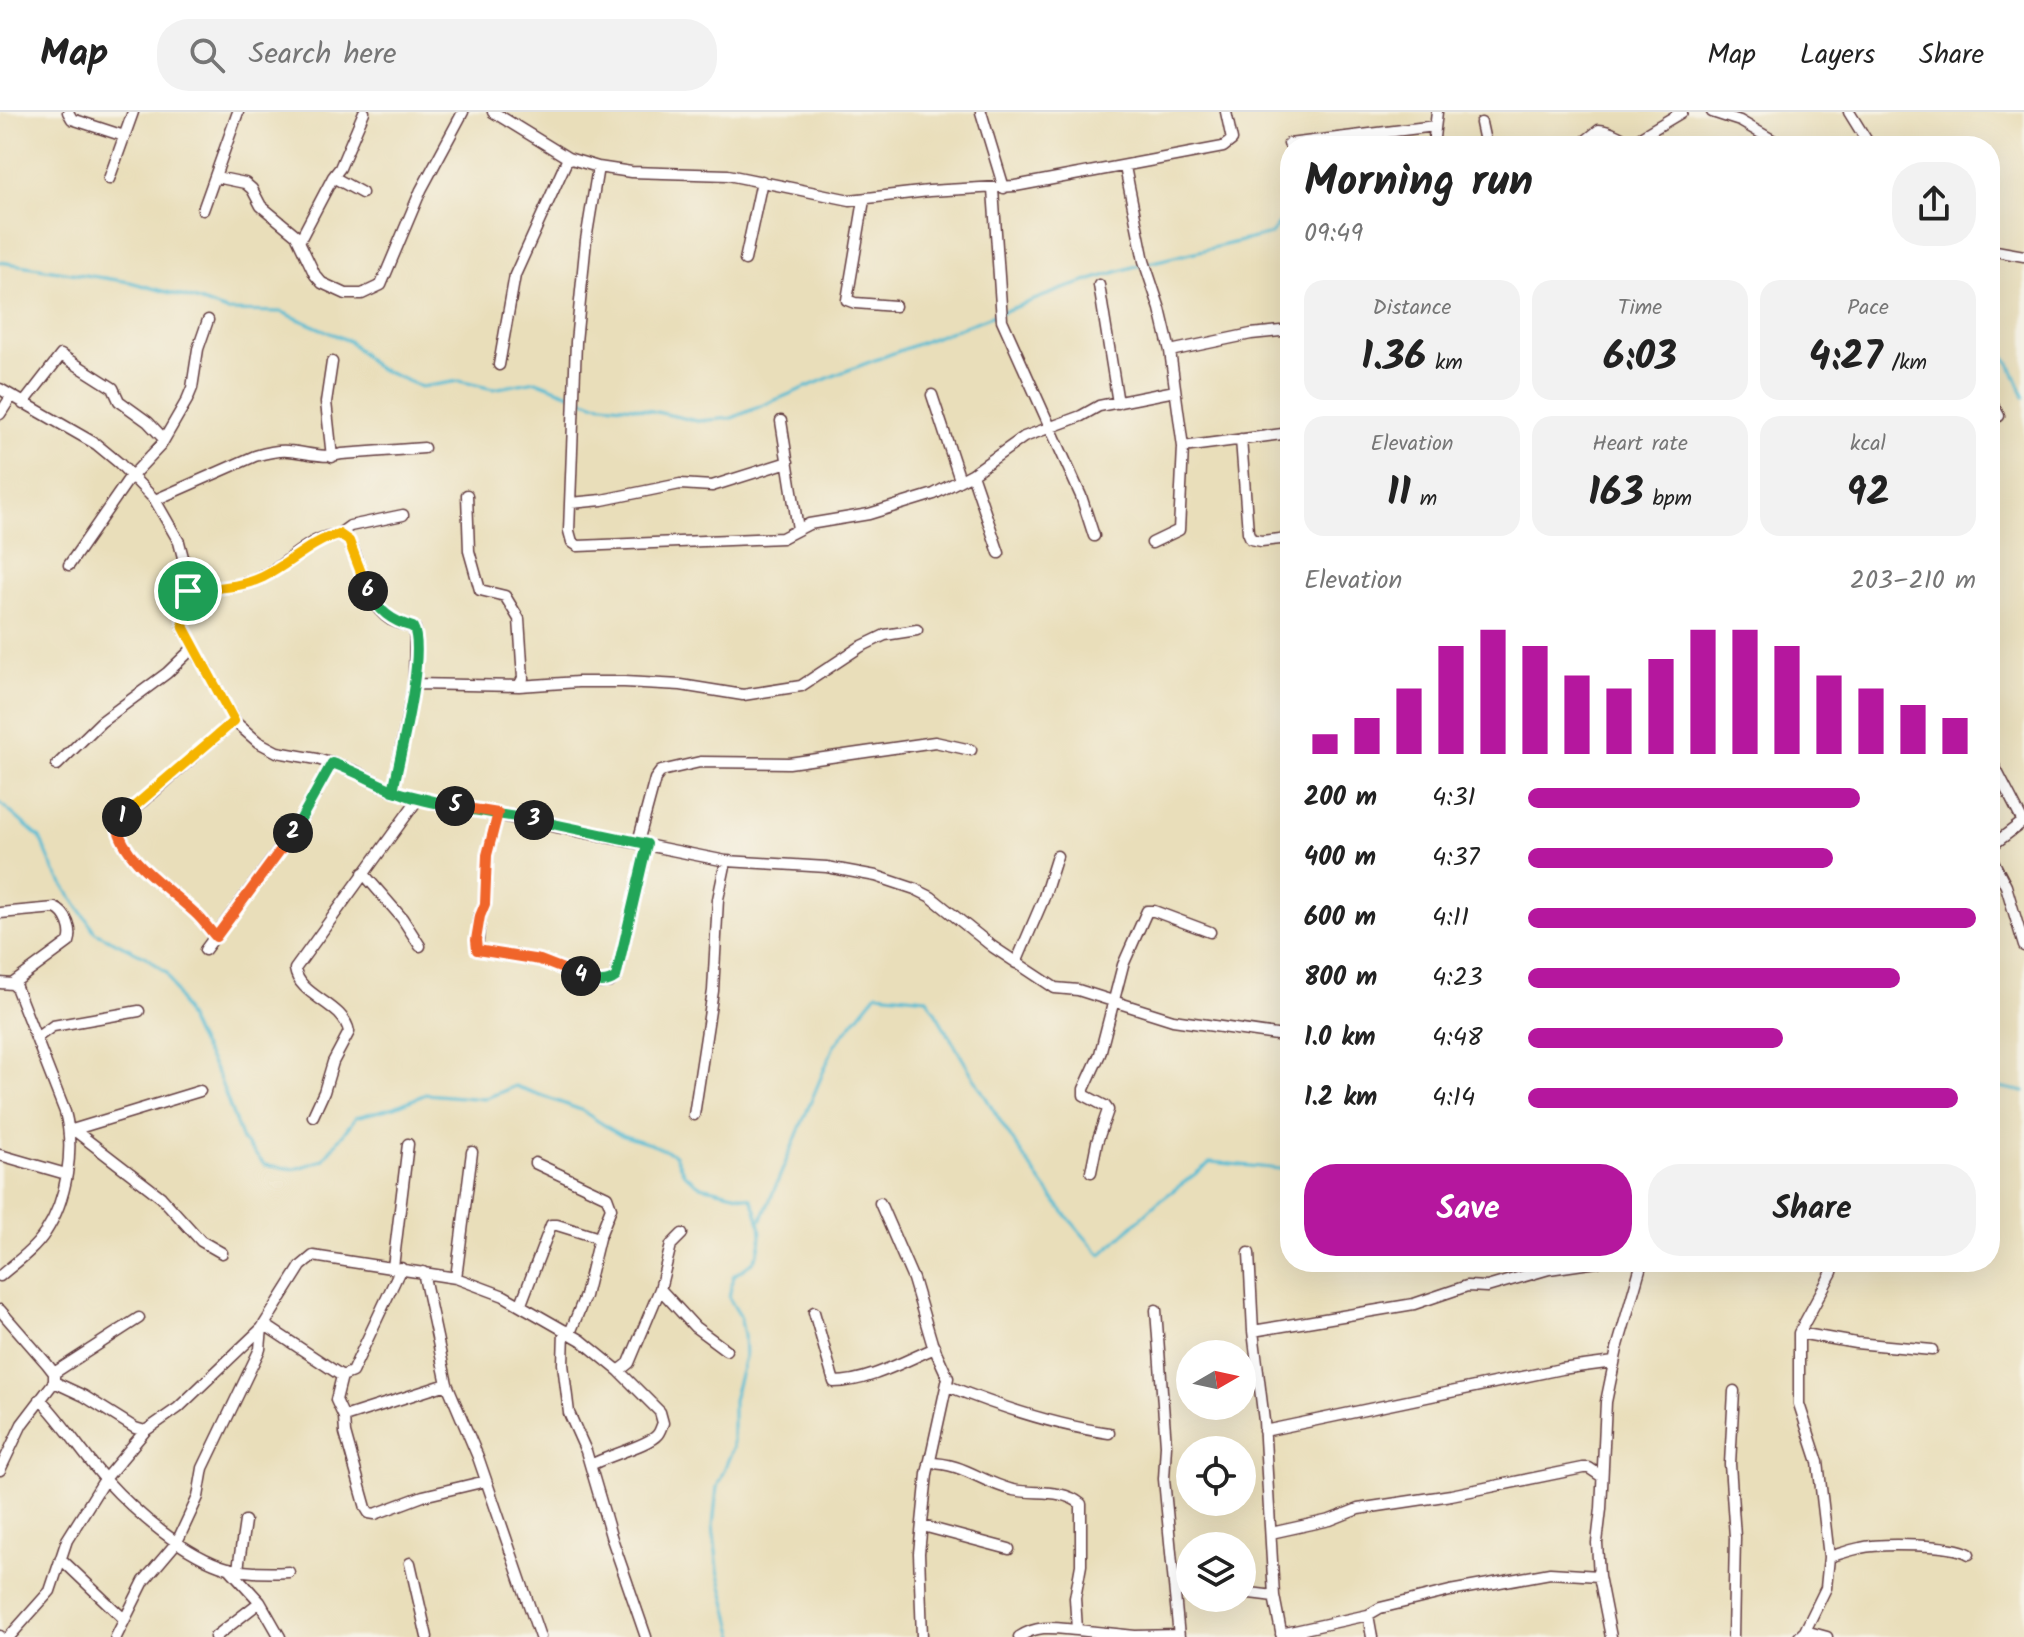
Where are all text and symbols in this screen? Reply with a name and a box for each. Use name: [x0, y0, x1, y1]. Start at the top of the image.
search box: [157, 19, 717, 91]
text: Map: [40, 25, 109, 85]
text: Search here: [249, 31, 396, 79]
icon: search: [185, 33, 229, 77]
text: Map: [1707, 33, 1756, 78]
text: Layers: [1800, 33, 1875, 78]
text: Share: [1919, 33, 1984, 78]
text: Morning run: [1304, 148, 1533, 218]
button: share: [1892, 162, 1976, 246]
text: 09:49: [1304, 213, 1363, 255]
text: Distance: [1372, 291, 1452, 326]
text: Time: [1618, 291, 1662, 326]
text: Pace: [1847, 291, 1889, 326]
text: 1.36: [1361, 326, 1426, 390]
text: 6:03: [1603, 326, 1677, 390]
text: 4:27: [1809, 326, 1883, 390]
text: km: [1426, 346, 1463, 381]
text: /km: [1883, 346, 1927, 381]
text: Elevation: [1370, 427, 1454, 462]
text: Heart rate: [1592, 427, 1688, 462]
text: kcal: [1850, 427, 1886, 462]
text: 11: [1387, 462, 1411, 526]
text: 163: [1588, 462, 1644, 526]
text: 92: [1846, 462, 1890, 526]
text: m: [1411, 482, 1437, 517]
text: bpm: [1644, 482, 1692, 517]
pin: [154, 557, 222, 625]
text: Elevation: [1304, 560, 1402, 602]
text: 203–210 m: [1850, 560, 1976, 602]
icon: arrive: [166, 569, 210, 613]
pin: 6: [348, 571, 388, 611]
text: 6: [362, 573, 374, 608]
text: 200 m: [1304, 777, 1377, 819]
text: 4:31: [1432, 777, 1476, 819]
pin: 5: [435, 786, 475, 826]
text: 5: [449, 788, 461, 823]
pin: 1: [102, 797, 142, 837]
text: 1: [119, 799, 125, 834]
pin: 3: [514, 800, 554, 840]
text: 3: [528, 802, 540, 837]
pin: 2: [273, 813, 313, 853]
text: 2: [287, 815, 299, 850]
text: 400 m: [1304, 837, 1376, 879]
text: 4:37: [1432, 837, 1480, 879]
text: 600 m: [1304, 897, 1376, 939]
text: 4:11: [1432, 897, 1469, 939]
pin: 4: [561, 956, 601, 996]
text: 800 m: [1304, 957, 1377, 999]
text: 4:23: [1432, 957, 1483, 999]
text: 4: [575, 958, 587, 993]
text: 1.0 km: [1304, 1017, 1375, 1059]
text: 4:48: [1432, 1017, 1483, 1059]
text: 1.2 km: [1304, 1077, 1377, 1119]
text: 4:14: [1432, 1077, 1475, 1119]
button: Save: [1304, 1164, 1632, 1256]
button: Share: [1648, 1164, 1976, 1256]
north arrow: [1176, 1340, 1256, 1420]
map controls: [1176, 1340, 1256, 1612]
button: locate: [1176, 1436, 1256, 1516]
button: layers: [1176, 1532, 1256, 1612]

